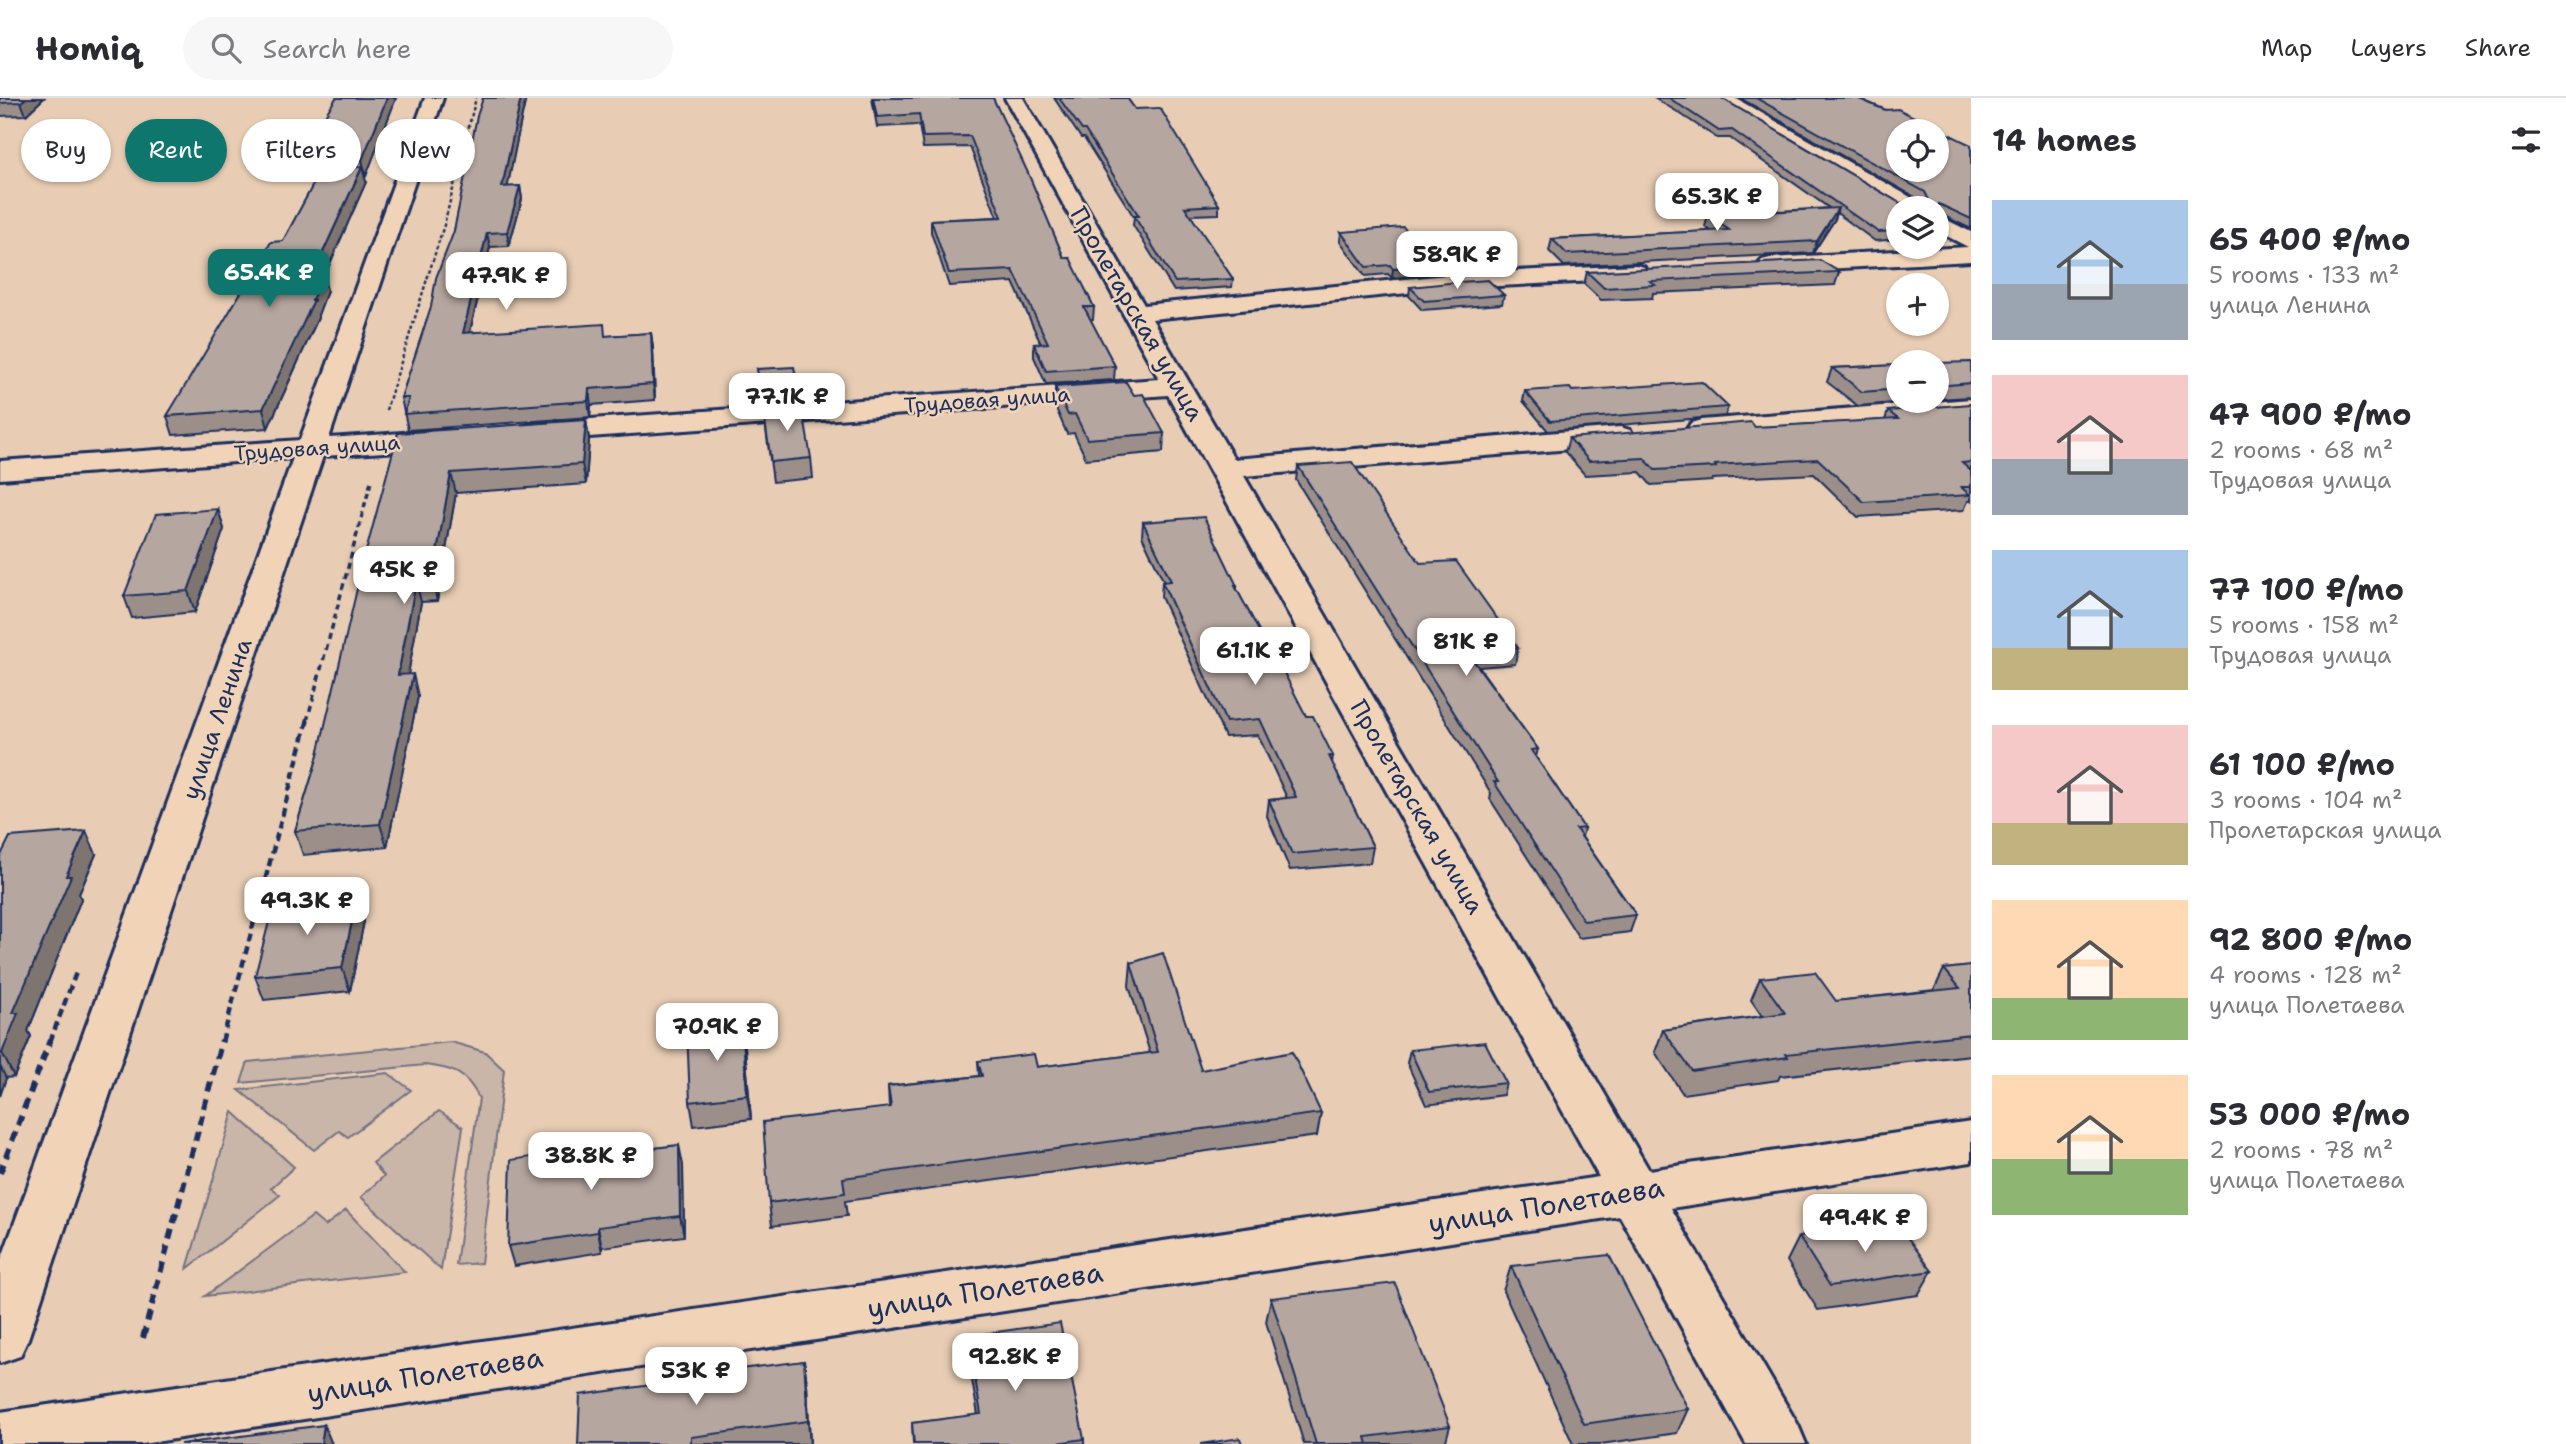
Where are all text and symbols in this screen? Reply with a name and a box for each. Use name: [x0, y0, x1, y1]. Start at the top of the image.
search box: [183, 17, 673, 80]
text: Homiq: [35, 26, 141, 71]
icon: search: [207, 29, 245, 67]
text: Search here: [263, 31, 411, 66]
text: Map: [2261, 32, 2312, 64]
text: Layers: [2350, 32, 2427, 64]
text: Share: [2465, 32, 2531, 64]
chip: Buy: [21, 119, 111, 182]
chip: Rent: [125, 119, 227, 182]
chip: Filters: [241, 119, 361, 182]
chip: New: [375, 119, 475, 182]
map controls: [1886, 119, 1949, 413]
button: locate: [1886, 119, 1949, 182]
text: 14 homes: [1992, 120, 2137, 161]
icon: filters: [2507, 121, 2545, 159]
pin: 65.3K ₽: [1652, 174, 1782, 233]
text: 65.3K ₽: [1671, 181, 1763, 211]
button: layers: [1886, 196, 1949, 259]
street label: Пролетарская улица: [1063, 201, 1212, 427]
text: 65 400 ₽/mo: [2209, 219, 2410, 260]
icon: home: [2048, 228, 2132, 312]
pin: 58.9K ₽: [1392, 232, 1522, 291]
text: 58.9K ₽: [1412, 239, 1502, 269]
pin: 65.4K ₽: [204, 250, 334, 309]
pin: 47.9K ₽: [441, 252, 571, 312]
text: 65.4K ₽: [224, 257, 314, 287]
text: 47.9K ₽: [462, 260, 550, 290]
text: 5 rooms · 133 m²: [2209, 260, 2399, 290]
button: +: [1886, 273, 1949, 336]
text: улица Ленина: [2209, 290, 2370, 320]
button: −: [1886, 350, 1949, 413]
pin: 77.1K ₽: [722, 374, 852, 433]
street label: Трудовая улица: [903, 380, 1071, 420]
text: 77.1K ₽: [745, 381, 829, 411]
text: 47 900 ₽/mo: [2209, 394, 2412, 435]
icon: home: [2048, 403, 2132, 487]
street label: Трудовая улица: [233, 428, 401, 468]
text: 2 rooms · 68 m²: [2209, 435, 2393, 465]
text: Трудовая улица: [2209, 465, 2391, 495]
pin: 45K ₽: [355, 546, 453, 606]
text: 45K ₽: [369, 554, 439, 584]
text: 77 100 ₽/mo: [2209, 569, 2404, 610]
icon: home: [2048, 578, 2132, 662]
text: 5 rooms · 158 m²: [2209, 610, 2399, 640]
pin: 81K ₽: [1417, 618, 1515, 678]
text: 81K ₽: [1433, 626, 1499, 656]
pin: 61.1K ₽: [1190, 628, 1320, 687]
street label: улица Ленина: [174, 634, 260, 804]
text: 61.1K ₽: [1216, 635, 1294, 665]
text: Трудовая улица: [2209, 640, 2391, 670]
street label: Пролетарская улица: [1343, 694, 1492, 920]
text: 61 100 ₽/mo: [2209, 744, 2395, 785]
icon: home: [2048, 753, 2132, 837]
text: 3 rooms · 104 m²: [2209, 785, 2402, 815]
text: Пролетарская улица: [2209, 815, 2441, 845]
pin: 49.3K ₽: [242, 878, 372, 937]
text: 49.3K ₽: [260, 885, 354, 915]
text: 92 800 ₽/mo: [2209, 919, 2412, 960]
icon: home: [2048, 928, 2132, 1012]
text: 4 rooms · 128 m²: [2209, 960, 2402, 990]
text: улица Полетаева: [2209, 990, 2405, 1020]
pin: 70.9K ₽: [652, 1004, 782, 1063]
text: 70.9K ₽: [672, 1011, 762, 1041]
text: 53 000 ₽/mo: [2209, 1094, 2410, 1135]
icon: home: [2048, 1103, 2132, 1187]
pin: 38.8K ₽: [526, 1132, 656, 1192]
text: 2 rooms · 78 m²: [2209, 1135, 2393, 1165]
text: 38.8K ₽: [544, 1140, 638, 1170]
text: улица Полетаева: [2209, 1165, 2405, 1195]
street label: улица Полетаева: [1425, 1168, 1667, 1242]
pin: 49.4K ₽: [1800, 1194, 1930, 1254]
text: 49.4K ₽: [1819, 1202, 1911, 1232]
street label: улица Полетаева: [864, 1253, 1106, 1327]
pin: 92.8K ₽: [950, 1334, 1080, 1393]
street label: улица Полетаева: [304, 1338, 546, 1412]
text: 92.8K ₽: [968, 1341, 1062, 1371]
pin: 53K ₽: [647, 1348, 745, 1407]
text: 53K ₽: [661, 1355, 731, 1385]

